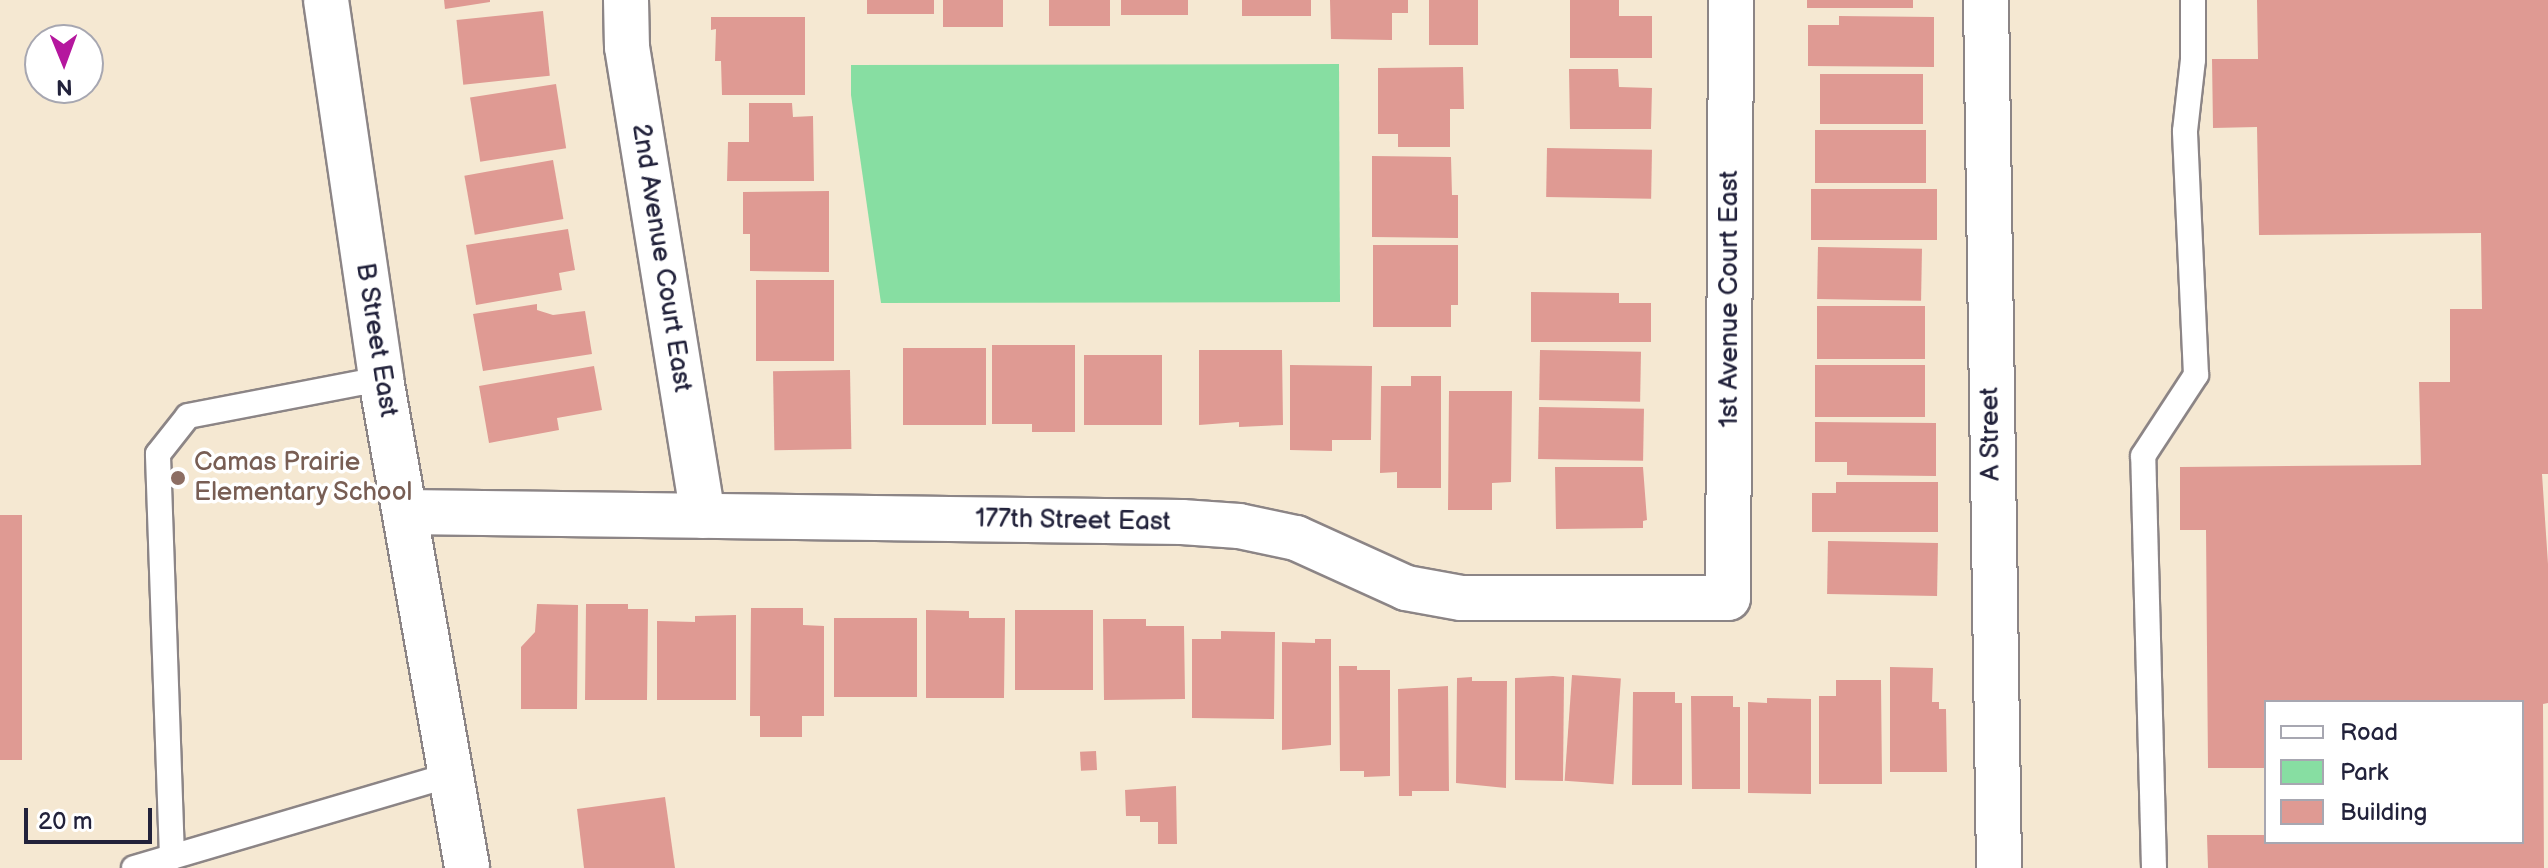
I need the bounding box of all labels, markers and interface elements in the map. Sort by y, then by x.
north arrow [24,24,104,104]
text: N [56,73,73,100]
street label: 2nd Avenue Court East [624,122,698,394]
street label: 1st Avenue Court East [1714,170,1746,428]
street label: B Street East [348,261,404,419]
street label: A Street [1975,387,2007,481]
place label: Camas Prairie Elementary School [194,447,414,508]
marker: Camas Prairie Elementary School [169,469,187,487]
street label: 177th Street East [975,504,1171,538]
legend [2264,700,2524,844]
text: Road [2340,718,2398,747]
text: Park [2340,758,2388,787]
scale bar [28,792,156,842]
text: Building [2340,798,2427,827]
text: 20 m [38,807,93,836]

